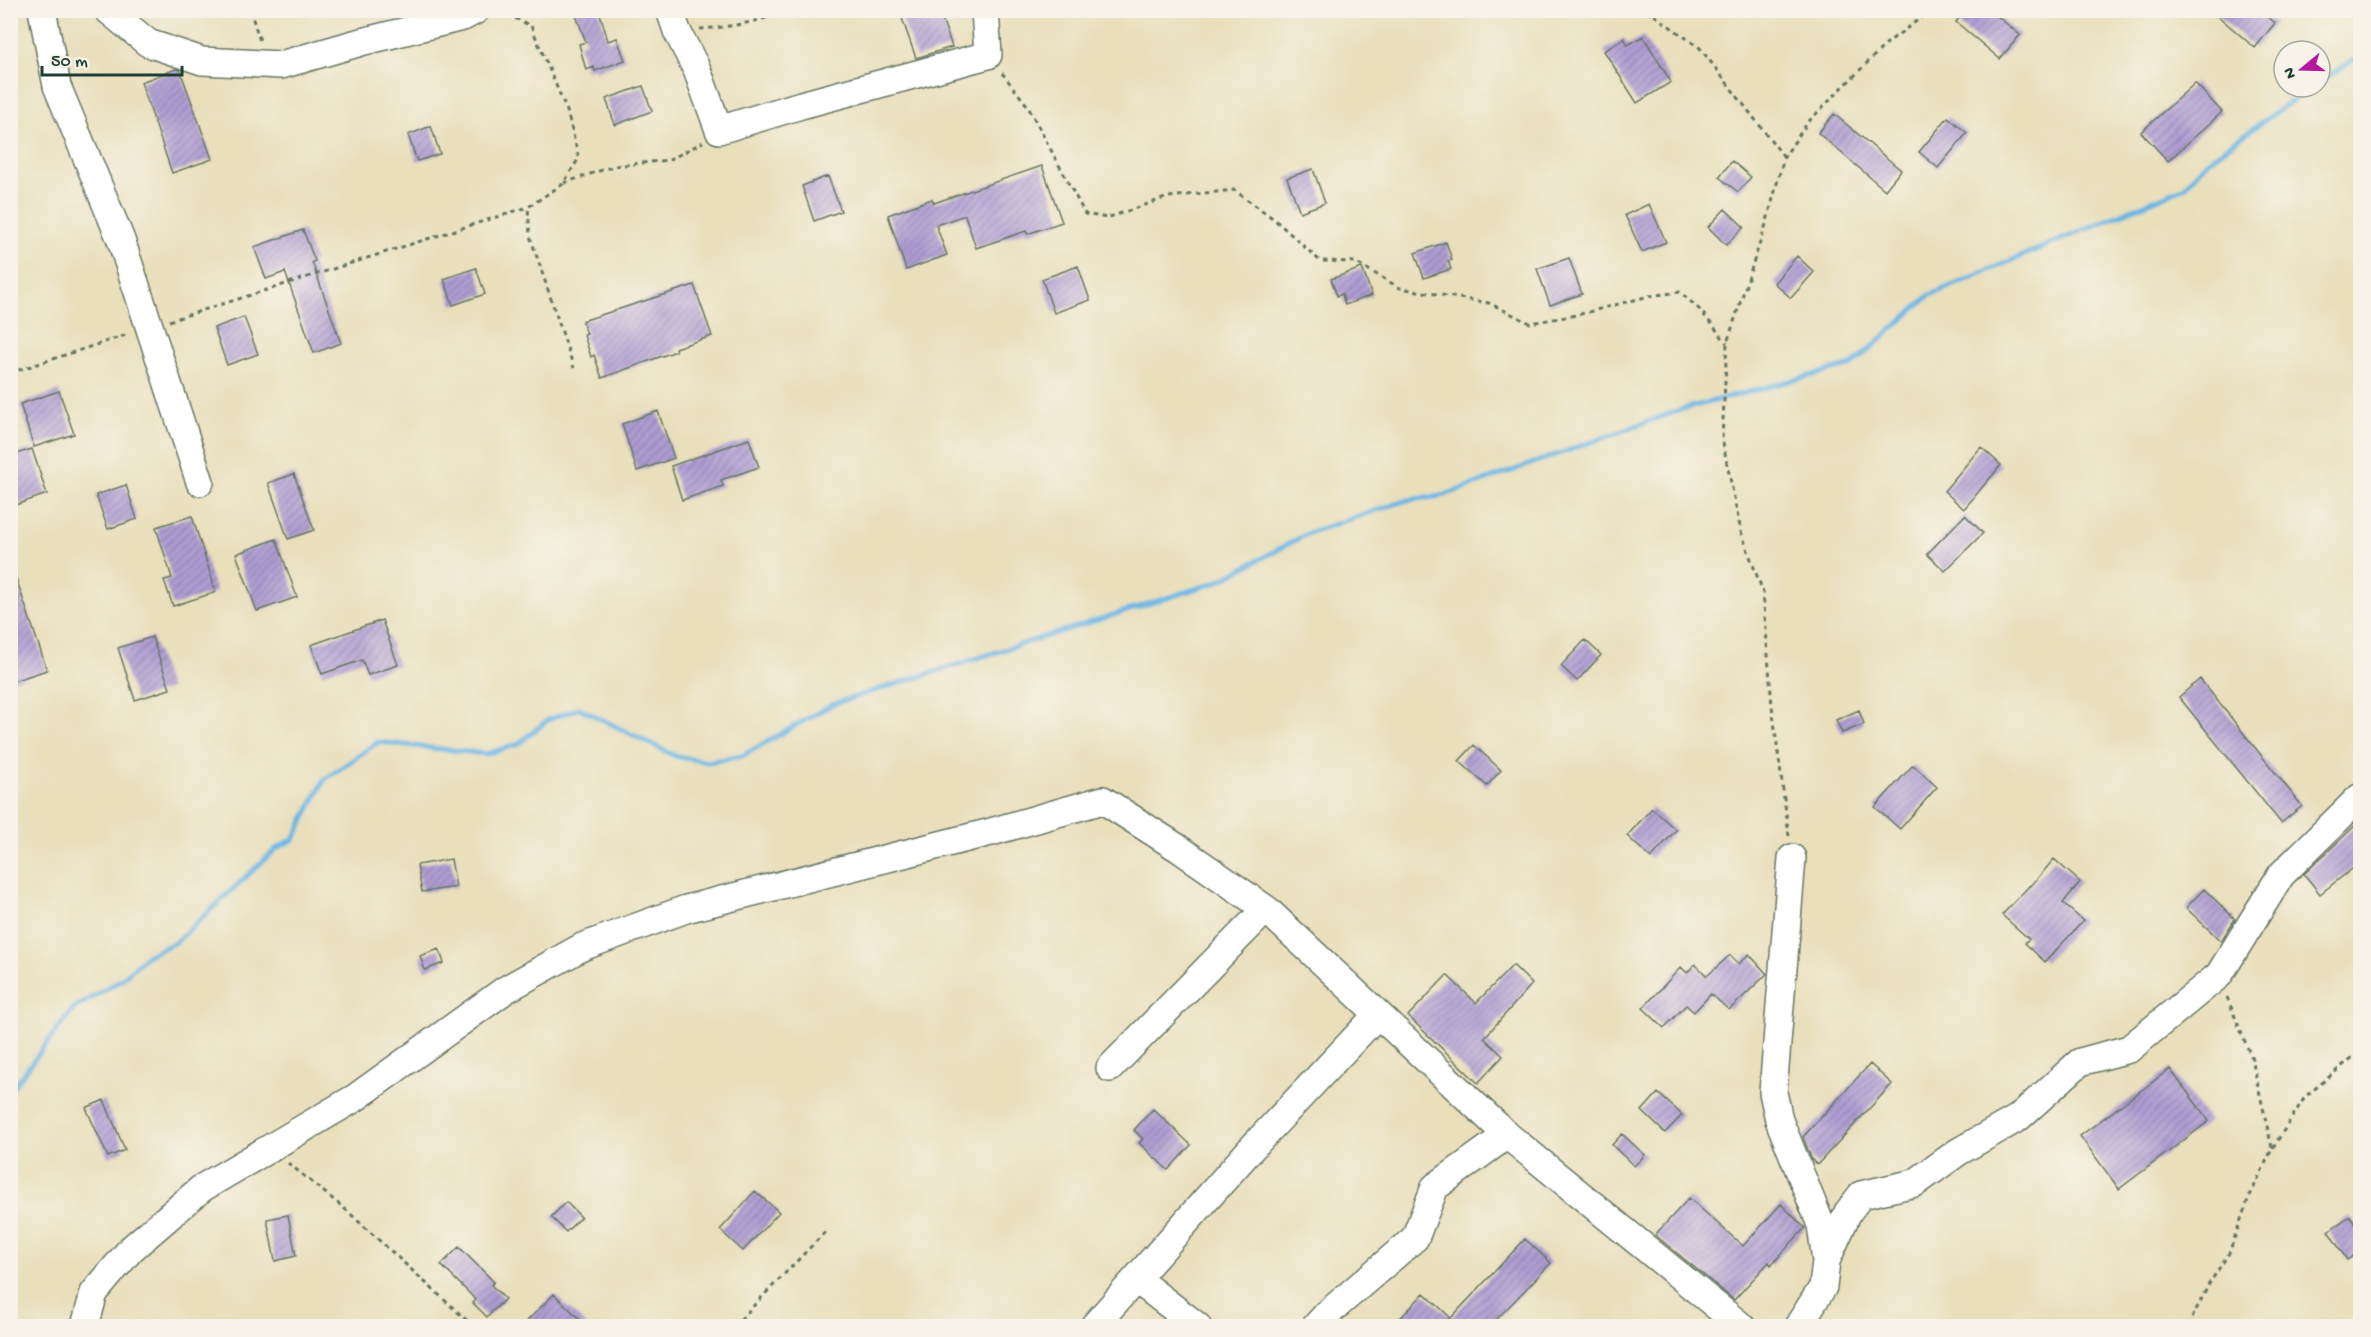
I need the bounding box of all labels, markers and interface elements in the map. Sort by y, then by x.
scale bar [42,39,182,77]
north arrow [2272,39,2332,99]
text: 50 m [51,52,88,73]
text: N [2280,64,2302,81]

